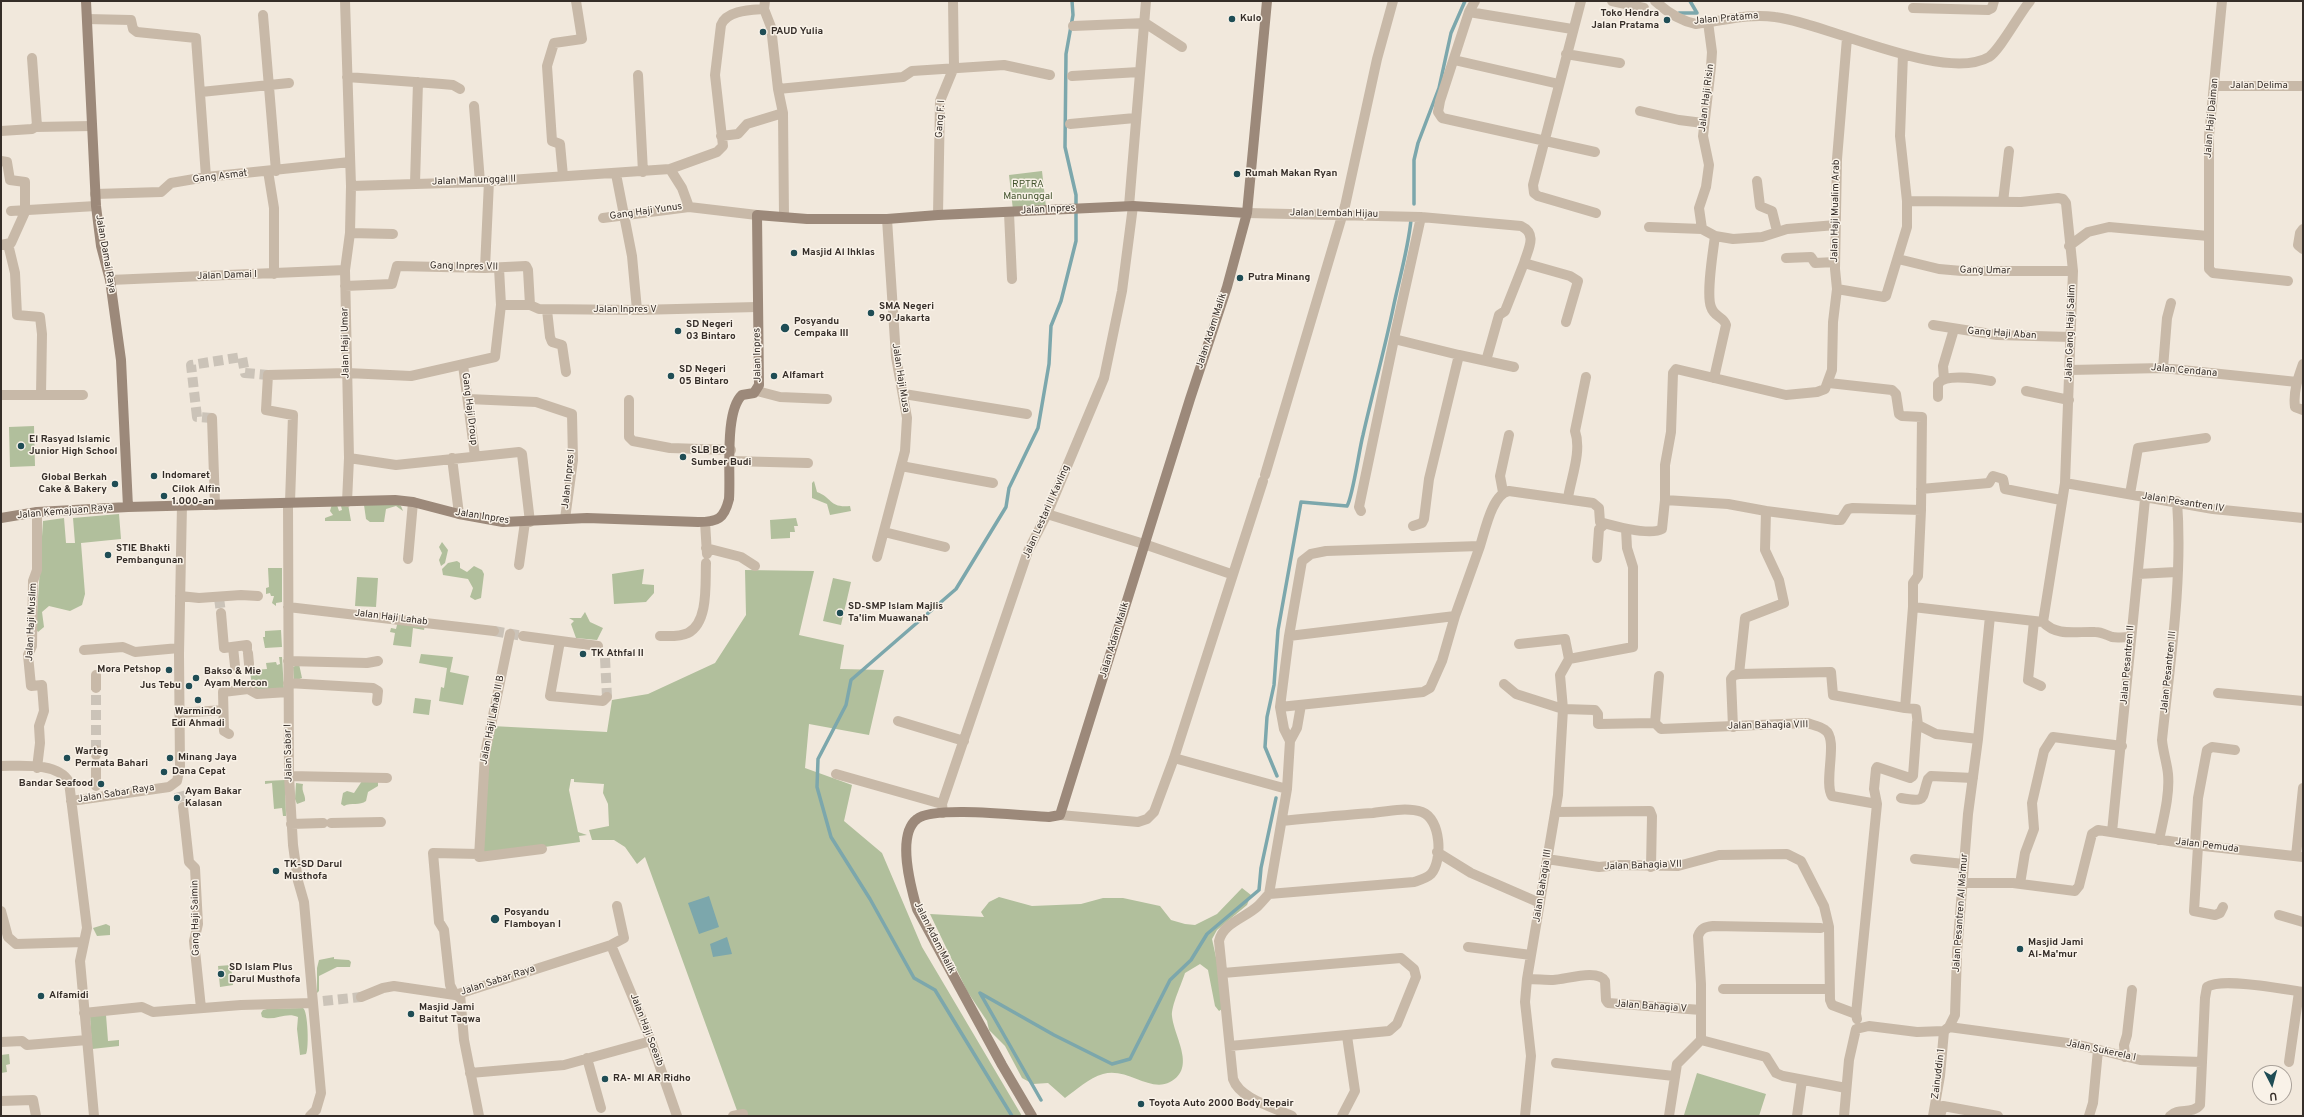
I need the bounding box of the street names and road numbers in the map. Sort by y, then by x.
street label: Jalan Pratama [1693,10,1759,28]
street label: Jalan Haji Risin [1697,63,1717,133]
street label: Jalan Haji Daiman [2203,77,2221,159]
street label: Jalan Delima [2230,80,2288,92]
street label: Gang F. I [934,100,948,138]
street label: Jalan Haji Mualim Arab [1829,160,1843,262]
street label: Gang Asmat [192,168,248,186]
street label: Jalan Manunggal II [432,174,516,188]
street label: Gang Haji Yunus [609,201,683,223]
street label: Jalan Inpres [1020,203,1076,217]
street label: Jalan Lembah Hijau [1290,207,1378,221]
street label: Jalan Damai Raya [92,214,118,294]
street label: Gang Inpres VII [430,260,498,274]
street label: Gang Umar [1960,265,2010,277]
street label: Jalan Damai I [197,269,257,283]
street label: Jalan Gang Haji Salim [2063,284,2079,382]
street label: Jalan Adam Malik [1194,292,1230,370]
street label: Jalan Inpres V [593,304,657,316]
street label: Jalan Haji Umar [339,307,353,379]
street label: Gang Haji Aban [1967,326,2037,342]
street label: Jalan Inpres [752,328,764,382]
street label: Jalan Haji Musa [889,343,911,413]
street label: Jalan Cendana [2150,362,2218,380]
street label: Gang Haji Droup [459,372,479,446]
street label: Jalan Inpres I [560,449,578,509]
street label: Jalan Lestari II Kavling [1021,463,1073,561]
street label: Jalan Pesantren IV [2141,491,2225,515]
street label: Jalan Kemajuan Raya [16,502,114,522]
street label: Jalan Inpres [454,507,510,527]
street label: Jalan Haji Muslim [24,583,40,661]
street label: Jalan Adam Malik [1098,601,1132,679]
street label: Jalan Haji Lahab [354,608,428,628]
street label: Jalan Pesantren II [2119,625,2137,705]
street label: Jalan Pesantren III [2159,630,2179,714]
street label: Jalan Haji Lahab II B [478,674,508,766]
street label: Jalan Bahagia VIII [1728,719,1808,733]
street label: Jalan Sabar I [282,724,296,782]
street label: Jalan Sabar Raya [77,782,155,806]
street label: Jalan Pemuda [2175,836,2239,856]
street label: Jalan Bahagia III [1531,849,1555,923]
street label: Jalan Pesantren Al Ma'mur [1951,853,1971,973]
street label: Jalan Bahagia VII [1604,859,1682,873]
street label: Gang Haji Saimin [189,880,203,956]
street label: Jalan Adam Malik [911,900,957,976]
street label: Jalan Sabar Raya [459,963,537,999]
street label: Jalan Haji Soeaib [627,992,665,1068]
street label: Jalan Bahagia V [1615,999,1687,1015]
street label: Jalan Sukerela I [2065,1038,2137,1064]
street label: Zainuddin 1 [1930,1048,1948,1100]

